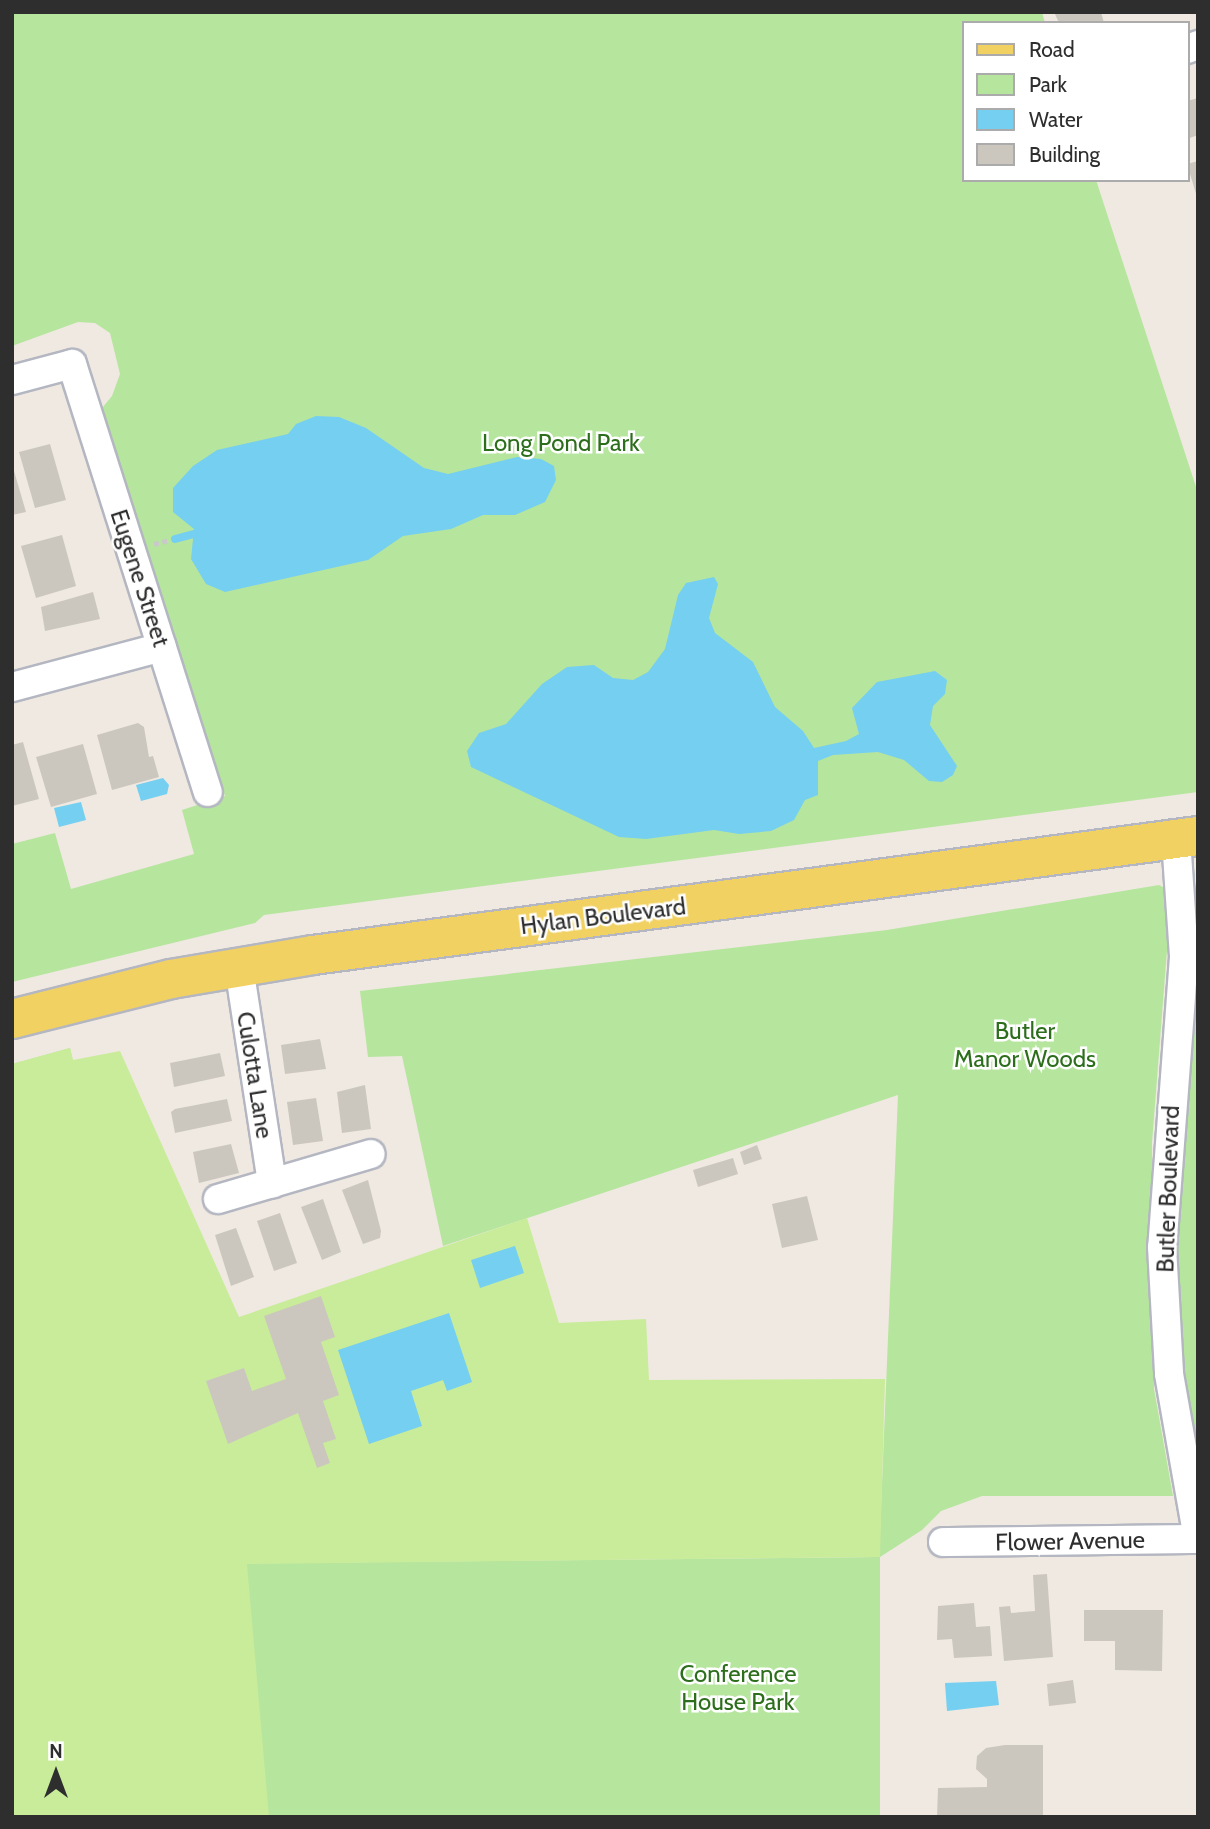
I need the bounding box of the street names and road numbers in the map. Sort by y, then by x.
street label: Eugene Street [104,506,176,650]
street label: Hylan Boulevard [519,892,687,940]
street label: Culotta Lane [231,1010,279,1140]
street label: Butler Boulevard [1151,1105,1185,1273]
street label: Flower Avenue [995,1525,1145,1557]

